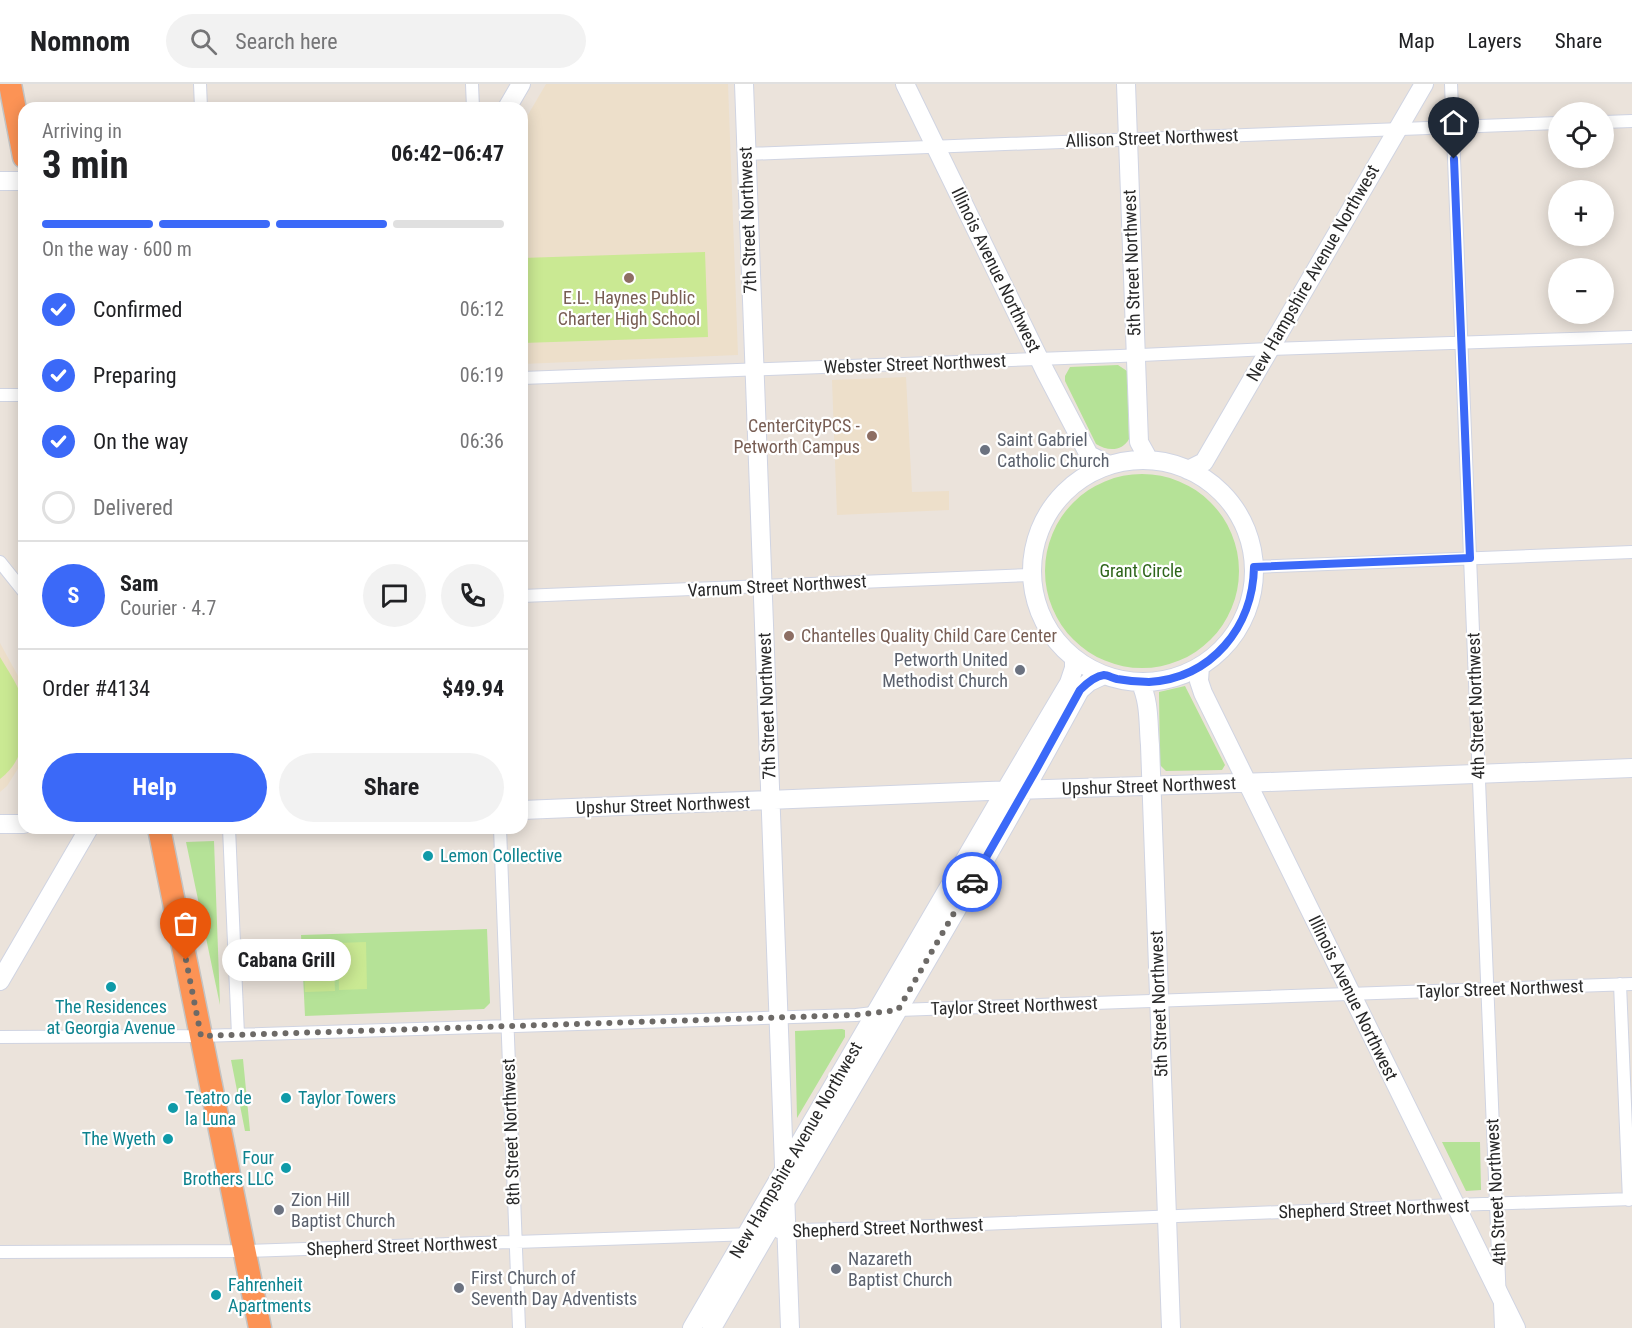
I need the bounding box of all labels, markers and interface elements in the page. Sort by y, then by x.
search box [166,14,586,68]
text: Nomnom [30,25,130,58]
icon: search [187,25,220,58]
text: Search here [235,29,338,54]
text: Map [1398,29,1435,53]
text: Layers [1468,29,1522,53]
text: Share [1555,29,1602,53]
pin [1428,97,1479,159]
map controls [1548,102,1614,324]
button: locate [1548,102,1614,168]
icon: home [1437,106,1470,139]
text: Arriving in [42,119,122,143]
street label: Allison Street Northwest [1065,124,1239,151]
text: 06:42–06:47 [391,141,504,166]
text: 3 min [42,142,129,188]
street label: 7th Street Northwest [734,146,761,294]
street label: New Hampshire Avenue Northwest [1242,161,1383,385]
button: + [1548,180,1614,246]
street label: Illinois Avenue Northwest [947,184,1046,356]
street label: 5th Street Northwest [1118,189,1145,337]
text: On the way · 600 m [42,237,192,261]
button: − [1548,258,1614,324]
marker: E.L. Haynes Public Charter High School [622,271,636,285]
place label: E.L. Haynes Public Charter High School [558,287,700,329]
icon: check [42,293,75,326]
text: Confirmed [93,297,182,322]
text: 06:12 [460,297,504,321]
street label: Webster Street Northwest [823,350,1007,377]
icon: check [42,359,75,392]
text: Preparing [93,363,177,388]
text: 06:19 [460,363,504,387]
place label: CenterCityPCS - Petworth Campus [733,415,861,457]
icon: check [42,425,75,458]
text: On the way [93,429,188,454]
text: 06:36 [460,429,504,453]
marker: CenterCityPCS - Petworth Campus [865,429,879,443]
place label: Saint Gabriel Catholic Church [997,429,1110,471]
marker: Saint Gabriel Catholic Church [978,443,992,457]
text: Delivered [93,495,173,520]
park label: Grant Circle [1099,560,1183,581]
button: chat [363,564,426,627]
button: phone [441,564,504,627]
street label: Varnum Street Northwest [687,570,867,601]
text: Sam [120,571,159,596]
text: S [68,583,79,608]
text: Courier · 4.7 [120,596,216,620]
place label: Chantelles Quality Child Care Center [801,625,1057,646]
marker: Chantelles Quality Child Care Center [782,629,796,643]
street label: 7th Street Northwest [753,632,780,780]
street label: 4th Street Northwest [1462,632,1489,780]
place label: Petworth United Methodist Church [882,649,1008,691]
marker: Petworth United Methodist Church [1013,663,1027,677]
text: Order #4134 [42,676,150,701]
text: $49.94 [442,676,504,701]
button: Help [42,753,267,822]
button: Share [279,753,504,822]
street label: Upshur Street Northwest [1062,772,1236,799]
street label: Upshur Street Northwest [576,791,750,818]
place label: Lemon Collective [440,845,562,866]
marker: Lemon Collective [421,849,435,863]
courier [942,852,1002,912]
icon: car [956,866,989,899]
pin [160,898,211,960]
icon: bag [169,907,202,940]
street label: Illinois Avenue Northwest [1304,912,1403,1084]
street label: 5th Street Northwest [1145,930,1172,1078]
callout: Cabana Grill [222,939,351,981]
text: Cabana Grill [238,948,335,972]
street label: Taylor Street Northwest [1416,975,1584,1002]
marker: The Residences at Georgia Avenue [104,980,118,994]
street label: Taylor Street Northwest [930,992,1098,1019]
place label: The Residences at Georgia Avenue [46,996,176,1038]
street label: New Hampshire Avenue Northwest [725,1038,866,1262]
street label: 8th Street Northwest [497,1058,524,1206]
place label: Teatro de la Luna [185,1087,252,1129]
place label: Taylor Towers [298,1087,396,1108]
marker: Taylor Towers [279,1091,293,1105]
marker: Teatro de la Luna [166,1101,180,1115]
street label: 4th Street Northwest [1481,1118,1510,1266]
place label: The Wyeth [82,1128,156,1149]
marker: The Wyeth [161,1132,175,1146]
place label: Four Brothers LLC [183,1147,275,1189]
marker: Four Brothers LLC [279,1161,293,1175]
place label: Zion Hill Baptist Church [291,1189,395,1231]
street label: Shepherd Street Northwest [1278,1195,1470,1222]
marker: Zion Hill Baptist Church [272,1203,286,1217]
street label: Shepherd Street Northwest [792,1214,984,1241]
street label: Shepherd Street Northwest [306,1232,498,1259]
place label: Nazareth Baptist Church [848,1248,952,1290]
marker: Nazareth Baptist Church [829,1262,843,1276]
place label: First Church of Seventh Day Adventists [471,1267,637,1309]
place label: Fahrenheit Apartments [228,1274,311,1316]
marker: First Church of Seventh Day Adventists [452,1281,466,1295]
marker: Fahrenheit Apartments [209,1288,223,1302]

